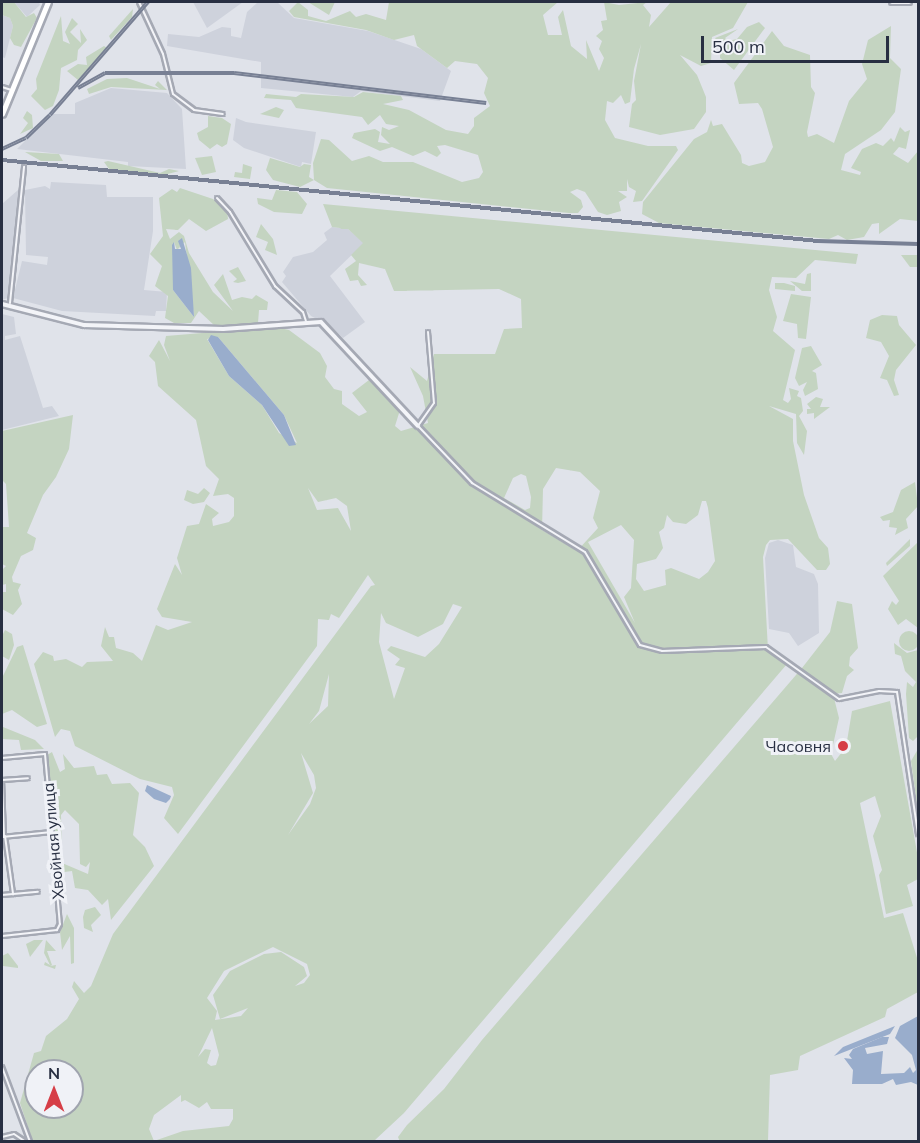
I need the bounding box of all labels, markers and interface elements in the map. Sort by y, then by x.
scale bar [704,24,892,62]
text: 500 m [712,35,765,58]
place label: Часовня [766,736,831,756]
marker: Часовня [836,739,850,753]
street label: Хвойная улица [38,782,68,900]
north arrow [24,1059,84,1119]
text: N [48,1063,60,1083]

